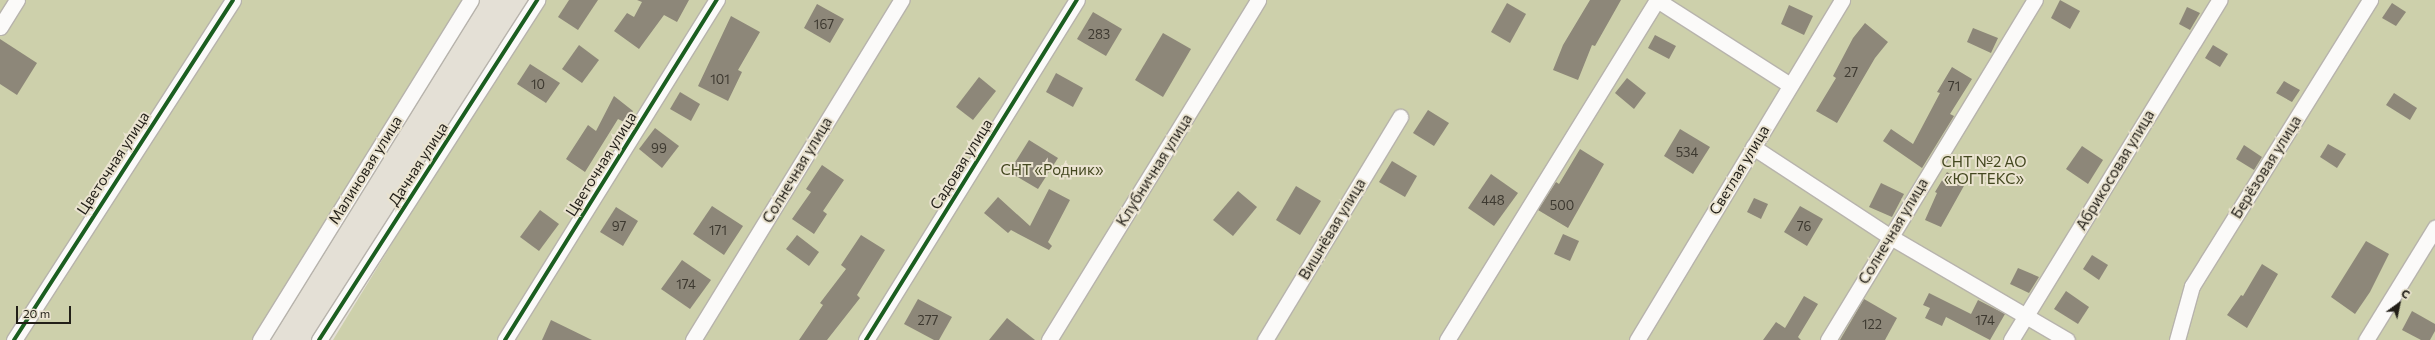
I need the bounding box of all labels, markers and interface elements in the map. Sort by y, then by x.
house number: 167 [814,16,834,32]
house number: 283 [1088,26,1110,42]
house number: 27 [1844,64,1858,80]
house number: 101 [710,71,730,87]
house number: 10 [531,76,545,92]
house number: 71 [1948,78,1960,94]
street label: Абрикосовая улица [2072,107,2158,233]
street label: Цветочная улица [73,108,153,218]
street label: Цветочная улица [562,109,640,219]
street label: Клубничная улица [1112,111,1196,229]
street label: Берёзовая улица [2227,112,2305,222]
street label: Малиновая улица [324,113,406,227]
street label: Солнечная улица [758,114,836,226]
street label: Садовая улица [926,115,996,213]
street label: Дачная улица [384,119,452,209]
street label: Светлая улица [1705,122,1773,218]
house number: 99 [651,140,667,156]
house number: 534 [1676,144,1698,160]
park label: СНТ №2 АО «ЮГТЕКС» [1942,152,2026,187]
park label: СНТ «Родник» [1001,161,1103,179]
street label: Вишнёвая улица [1295,175,1369,283]
street label: Солнечная улица [1854,175,1932,287]
house number: 448 [1481,192,1505,208]
house number: 500 [1550,197,1574,213]
house number: 97 [612,218,626,234]
house number: 76 [1797,218,1811,234]
house number: 171 [709,222,727,238]
house number: 174 [676,276,696,292]
north arrow [2379,284,2419,324]
text: С [2399,286,2413,301]
scale bar [18,298,73,324]
text: 20 m [23,306,50,320]
house number: 277 [918,312,938,328]
house number: 174 [1975,312,1995,328]
house number: 122 [1862,316,1882,332]

